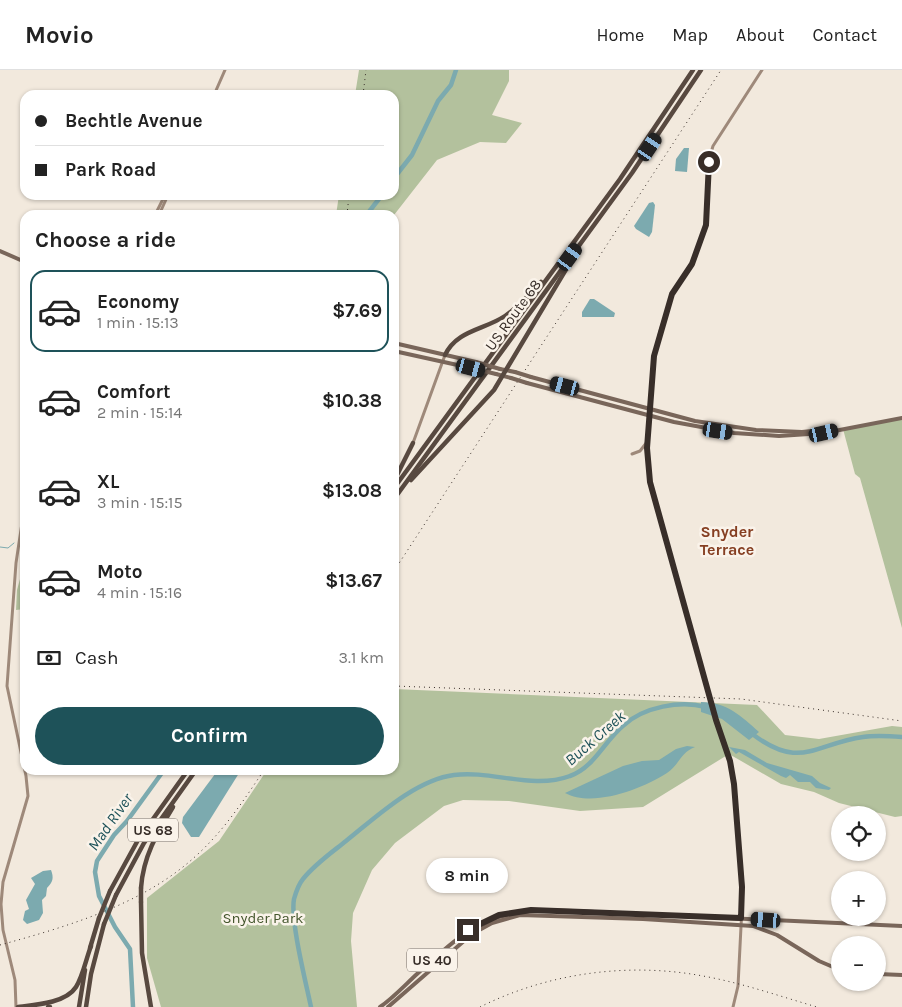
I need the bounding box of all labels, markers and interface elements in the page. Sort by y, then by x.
text: Movio [25,21,94,49]
text: Home [596,24,644,46]
text: Map [672,24,708,46]
text: About [736,24,785,46]
text: Contact [813,24,877,46]
text: Bechtle Avenue [65,110,203,132]
car [635,130,664,164]
route start [698,151,720,173]
text: Park Road [65,159,156,181]
text: Choose a ride [35,227,176,253]
car [555,240,584,274]
street label: US Route 68 [481,276,545,354]
icon: car [37,289,82,334]
text: Economy [97,291,179,313]
text: $7.69 [332,300,382,322]
text: 1 min · 15:13 [97,313,179,332]
car [454,357,487,379]
car [548,375,581,397]
icon: car [37,379,82,424]
text: Comfort [97,381,171,403]
text: $10.38 [322,390,382,412]
text: 2 min · 15:14 [97,403,182,422]
car [702,421,733,441]
car [807,422,840,444]
icon: car [37,469,82,514]
text: XL [97,471,119,493]
text: $13.08 [322,480,382,502]
text: 3 min · 15:15 [97,493,182,512]
district label: Snyder Terrace [700,522,754,559]
icon: car [37,559,82,604]
text: Moto [97,561,143,583]
text: $13.67 [325,570,382,592]
text: 4 min · 15:16 [97,583,182,602]
icon: cash [35,644,63,672]
text: Cash [75,647,119,669]
text: 3.1 km [339,648,384,667]
water label: Buck Creek [561,706,630,769]
button: Confirm [35,707,384,765]
water label: Mad River [83,789,137,854]
map controls [831,806,886,991]
button: locate [831,806,886,861]
road number: US 68 [128,818,178,842]
callout: 8 min [427,858,509,892]
text: 8 min [445,866,489,885]
button: + [831,871,886,926]
park label: Snyder Park [222,909,304,927]
car [750,911,781,929]
route end [457,919,479,941]
button: − [831,936,886,991]
road number: US 40 [407,948,457,972]

